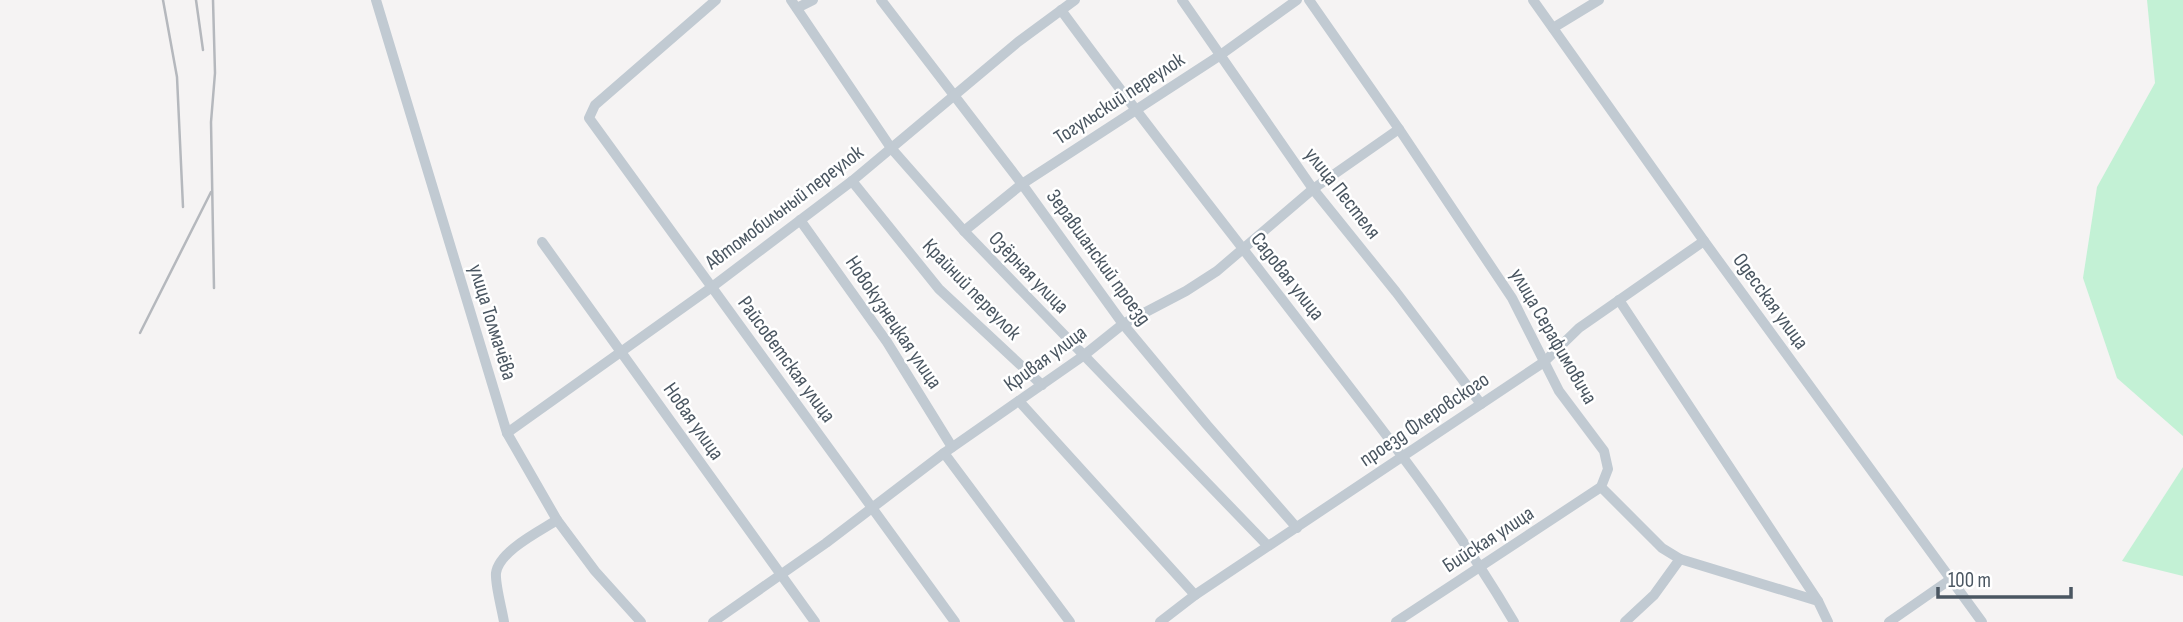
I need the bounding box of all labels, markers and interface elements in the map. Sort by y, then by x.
street label: Тогульский переулок [1049,47,1189,150]
street label: Автомобильный переулок [700,140,868,276]
street label: улица Пестеля [1299,143,1386,244]
street label: Зеравшанский проезд [1041,185,1156,330]
street label: Озёрная улица [983,226,1074,319]
street label: Садовая улица [1246,227,1330,325]
street label: Крайний переулок [917,233,1026,345]
street label: Одесская улица [1727,248,1814,354]
street label: Новокузнецкая улица [840,251,947,393]
street label: улица Толмачёва [463,261,522,383]
street label: улица Серафимовича [1505,264,1603,409]
street label: Райсоветская улица [732,291,841,427]
street label: Кривая улица [999,320,1092,397]
street label: проезд Флеровского [1355,367,1494,472]
street label: Новая улица [658,378,729,465]
street label: Бийская улица [1438,501,1539,578]
scale bar [1938,556,2071,600]
text: 100 m [1948,568,1991,593]

